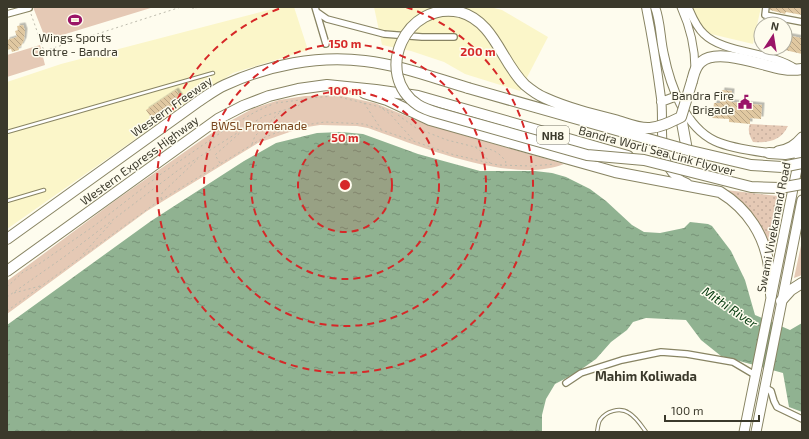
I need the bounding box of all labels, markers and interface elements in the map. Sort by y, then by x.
sports icon: Wings Sports Centre - Bandra [67,12,83,28]
north arrow [753,16,793,56]
text: N [770,19,780,33]
place label: Wings Sports Centre - Bandra [32,30,118,58]
text: 150 m [329,36,361,50]
text: 200 m [460,44,496,58]
street label: Western Freeway [128,72,215,139]
text: 100 m [328,83,362,97]
place label: Bandra Fire Brigade [672,88,734,116]
public building icon: Bandra Fire Brigade [737,94,753,110]
street label: Western Express Highway [77,112,201,208]
park label: BWSL Promenade [211,118,307,132]
street label: Bandra Worli Sea Link Flyover [577,122,737,178]
road number: NH8 [537,126,569,144]
text: 50 m [331,130,359,144]
street label: Swami Vivekanand Road [753,161,793,293]
centre of rings [338,178,352,192]
water label: Mithi River [699,283,761,332]
district label: Mahim Koliwada [595,368,697,384]
scale bar [665,397,759,423]
text: 100 m [671,403,703,417]

